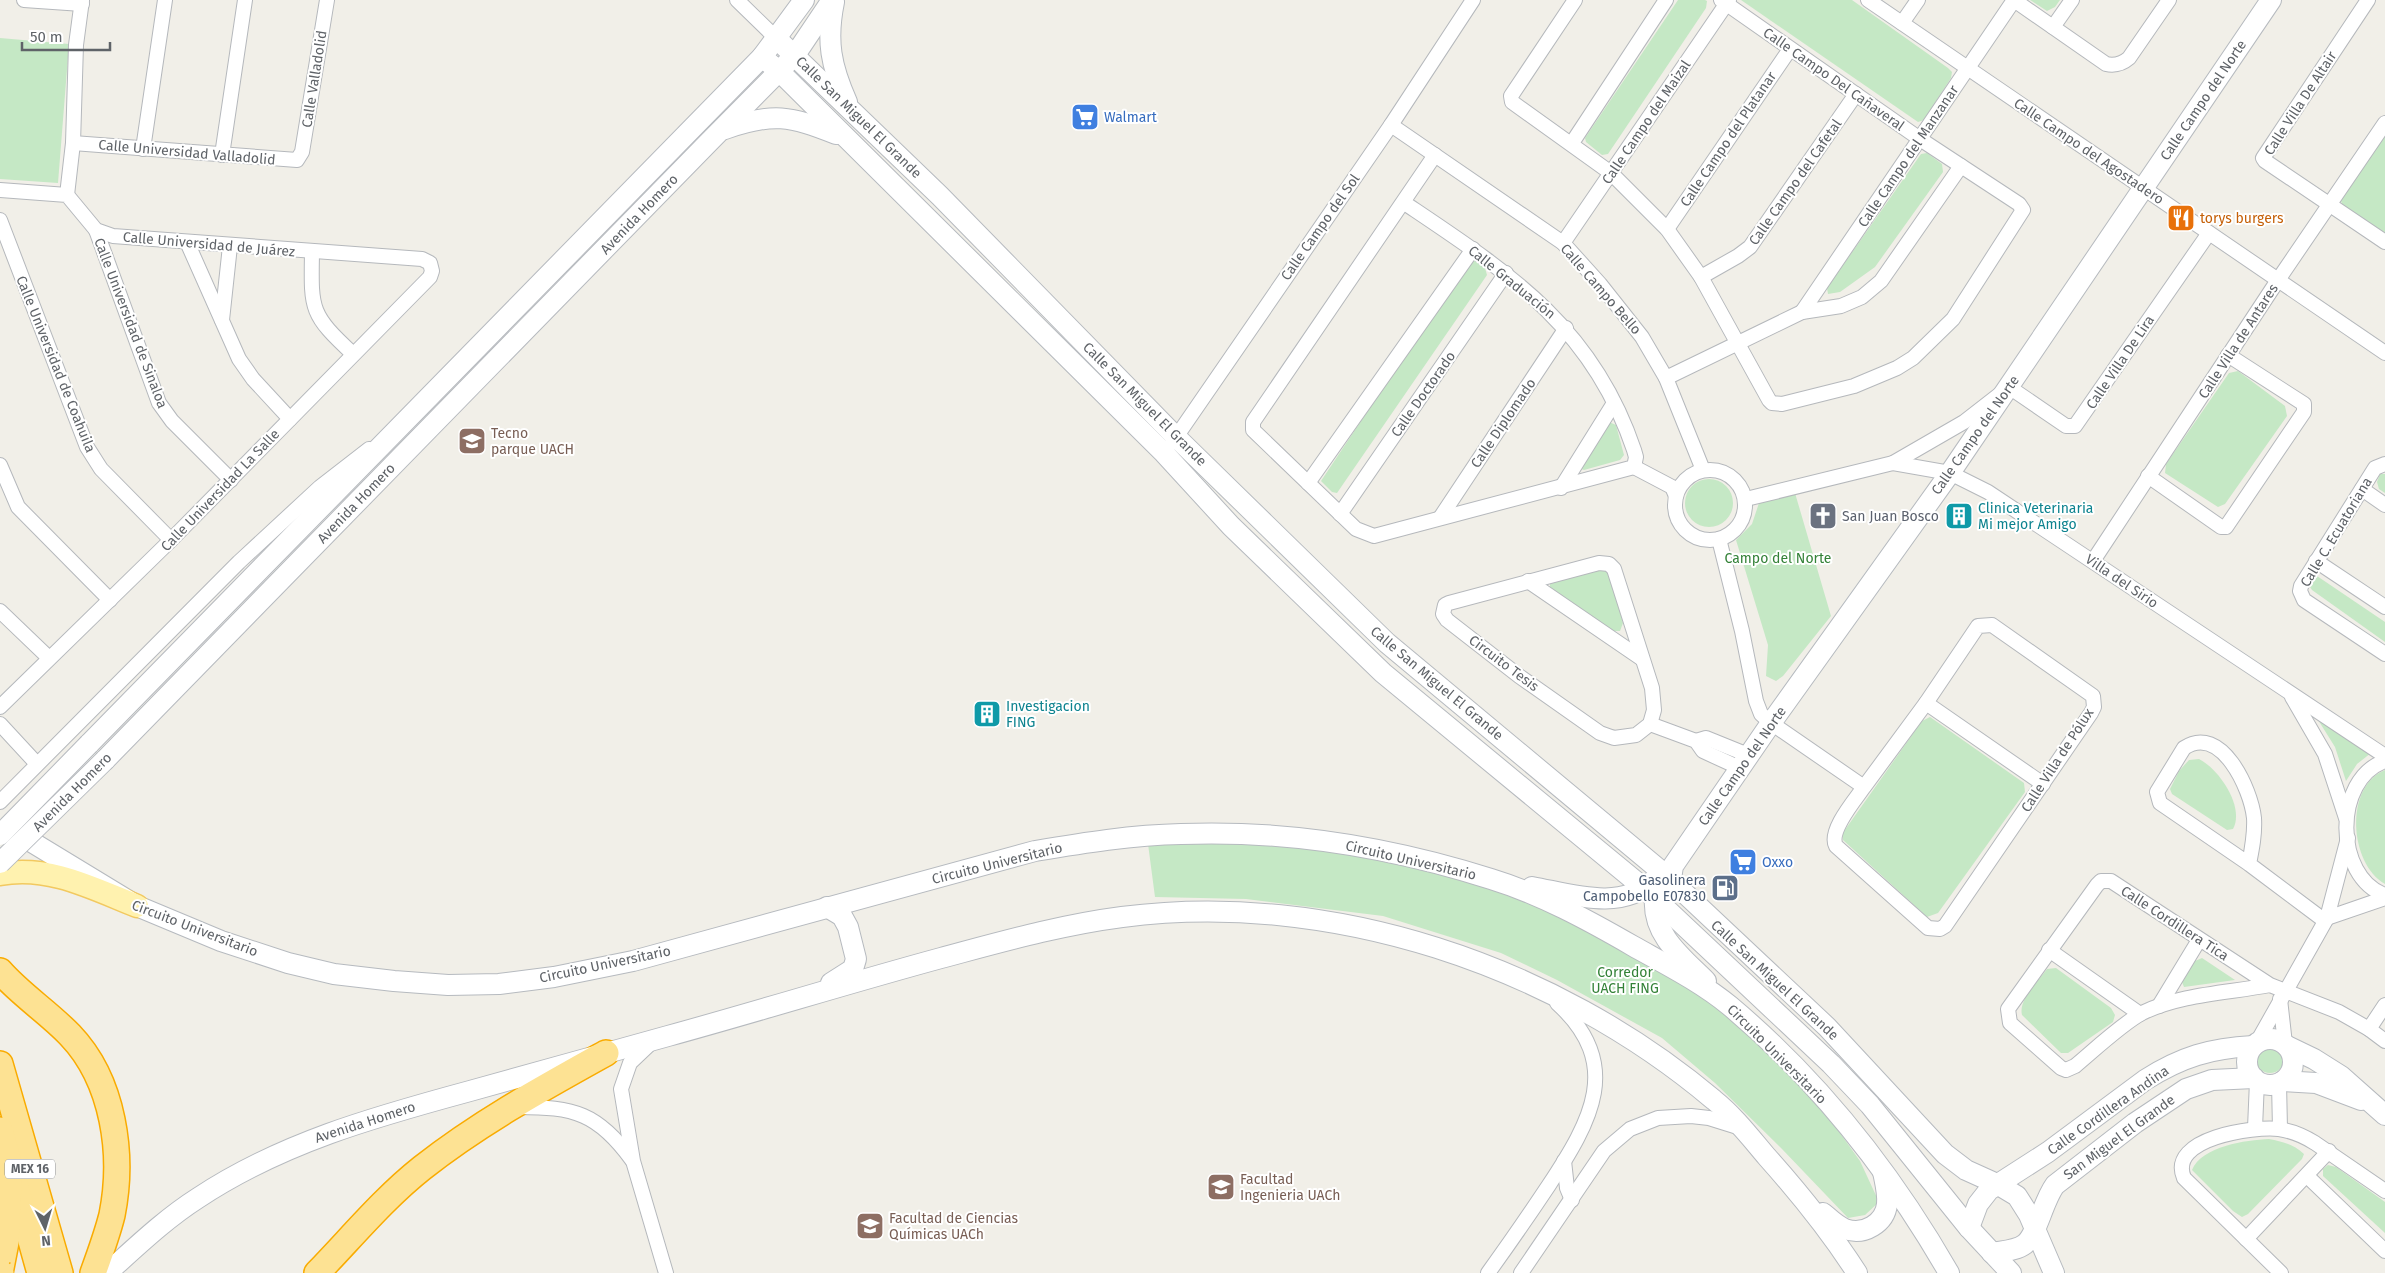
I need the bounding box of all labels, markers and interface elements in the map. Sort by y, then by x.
scale bar [22,20,110,52]
street label: Calle Campo Del Cañaveral [1760,24,1908,135]
text: 50 m [30,28,63,46]
street label: Calle Valladolid [298,29,331,129]
street label: Calle Campo del Norte [2157,37,2250,164]
street label: Calle Villa De Altair [2261,48,2341,158]
street label: Calle San Miguel El Grande [792,53,925,182]
street label: Calle Campo del Maizal [1599,57,1694,188]
street label: Calle Campo del Platanar [1677,68,1780,210]
street label: Calle Campo del Manzanar [1855,82,1963,230]
street label: Calle Campo del Agostadero [2010,95,2167,208]
supermarket icon: Walmart [1070,102,1100,132]
place label: Walmart [1104,109,1158,126]
street label: Calle Campo del Cafetal [1745,116,1845,249]
street label: Calle Universidad Valladolid [98,136,276,169]
street label: Avenida Homero [597,171,682,258]
street label: Calle Campo del Sol [1277,171,1363,284]
restaurant icon: torys burgers [2166,203,2196,233]
place label: torys burgers [2200,210,2284,227]
street label: Calle Universidad de Juárez [122,229,296,260]
street label: Calle Universidad de Sinaloa [90,236,171,411]
street label: Calle Campo Bello [1557,240,1645,338]
street label: Calle Graduación [1465,242,1559,323]
street label: Calle Universidad de Coahuila [12,273,99,455]
street label: Calle Villa de Antares [2195,280,2282,402]
street label: Calle Villa De Lira [2083,312,2158,412]
street label: Calle San Miguel El Grande [1079,339,1210,470]
street label: Calle Doctorado [1388,348,1459,440]
street label: Calle Campo del Norte [1928,372,2023,498]
street label: Calle Diplomado [1467,375,1540,471]
place label: Tecno parque UACH [491,425,574,458]
street label: Calle Universidad La Salle [158,426,283,555]
school or university icon: Tecno parque UACH [457,426,487,456]
street label: Avenida Homero [314,460,399,547]
street label: Calle C. Ecuatoriana [2297,474,2376,590]
place label: Clinica Veterinaria Mi mejor Amigo [1978,500,2093,533]
church icon: San Juan Bosco [1808,501,1838,531]
building icon: Clinica Veterinaria Mi mejor Amigo [1944,501,1974,531]
place label: San Juan Bosco [1842,508,1939,525]
park label: Campo del Norte [1725,550,1831,567]
street label: Villa del Sirio [2082,551,2161,612]
street label: Calle San Miguel El Grande [1367,623,1507,744]
street label: Circuito Tesis [1465,632,1542,696]
place label: Investigacion FING [1006,698,1090,731]
building icon: Investigacion FING [972,699,1002,729]
street label: Calle Campo del Norte [1695,703,1790,829]
street label: Calle Villa de Pólux [2017,705,2097,815]
street label: Avenida Homero [29,749,115,835]
street label: Circuito Universitario [1344,837,1478,884]
street label: Circuito Universitario [930,839,1064,888]
supermarket icon: Oxxo [1728,847,1758,877]
place label: Oxxo [1762,854,1793,871]
place label: Gasolinera Campobello E07830 [1583,872,1706,905]
fuel station icon: Gasolinera Campobello E07830 [1710,873,1740,903]
street label: Calle Cordillera Tica [2118,882,2232,965]
street label: Circuito Universitario [129,897,260,960]
street label: Calle San Miguel El Grande [1707,917,1842,1044]
street label: Circuito Universitario [538,942,672,987]
park label: Corredor UACH FING [1591,964,1659,997]
street label: Circuito Universitario [1723,1001,1830,1108]
street label: Calle Cordillera Andina [2044,1062,2172,1159]
street label: San Miguel El Grande [2060,1091,2178,1184]
street label: Avenida Homero [313,1098,418,1147]
road number: MEX 16 [5,1160,55,1178]
place label: Facultad Ingenieria UACh [1240,1171,1340,1204]
school or university icon: Facultad Ingenieria UACh [1206,1172,1236,1202]
north arrow [20,1203,70,1253]
place label: Facultad de Ciencias Químicas UACh [889,1210,1019,1243]
school or university icon: Facultad de Ciencias Químicas UACh [855,1211,885,1241]
text: N [41,1232,51,1249]

